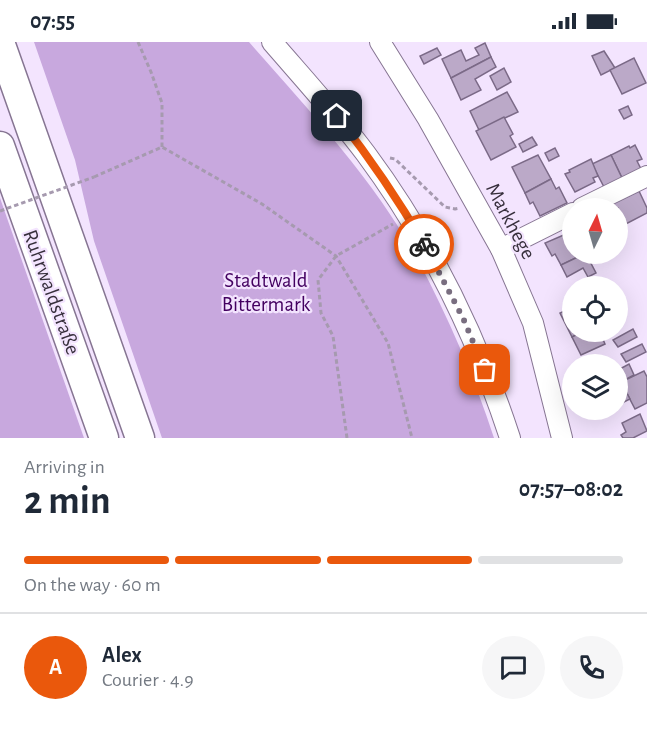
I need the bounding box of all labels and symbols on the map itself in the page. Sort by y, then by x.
pin [311,90,362,141]
street label: Markhege [482,180,539,263]
north arrow [562,198,628,264]
courier [394,214,454,274]
street label: Ruhrwaldstraße [19,227,84,357]
park label: Stadtwald Bittermark [222,270,311,315]
pin [459,344,510,395]

